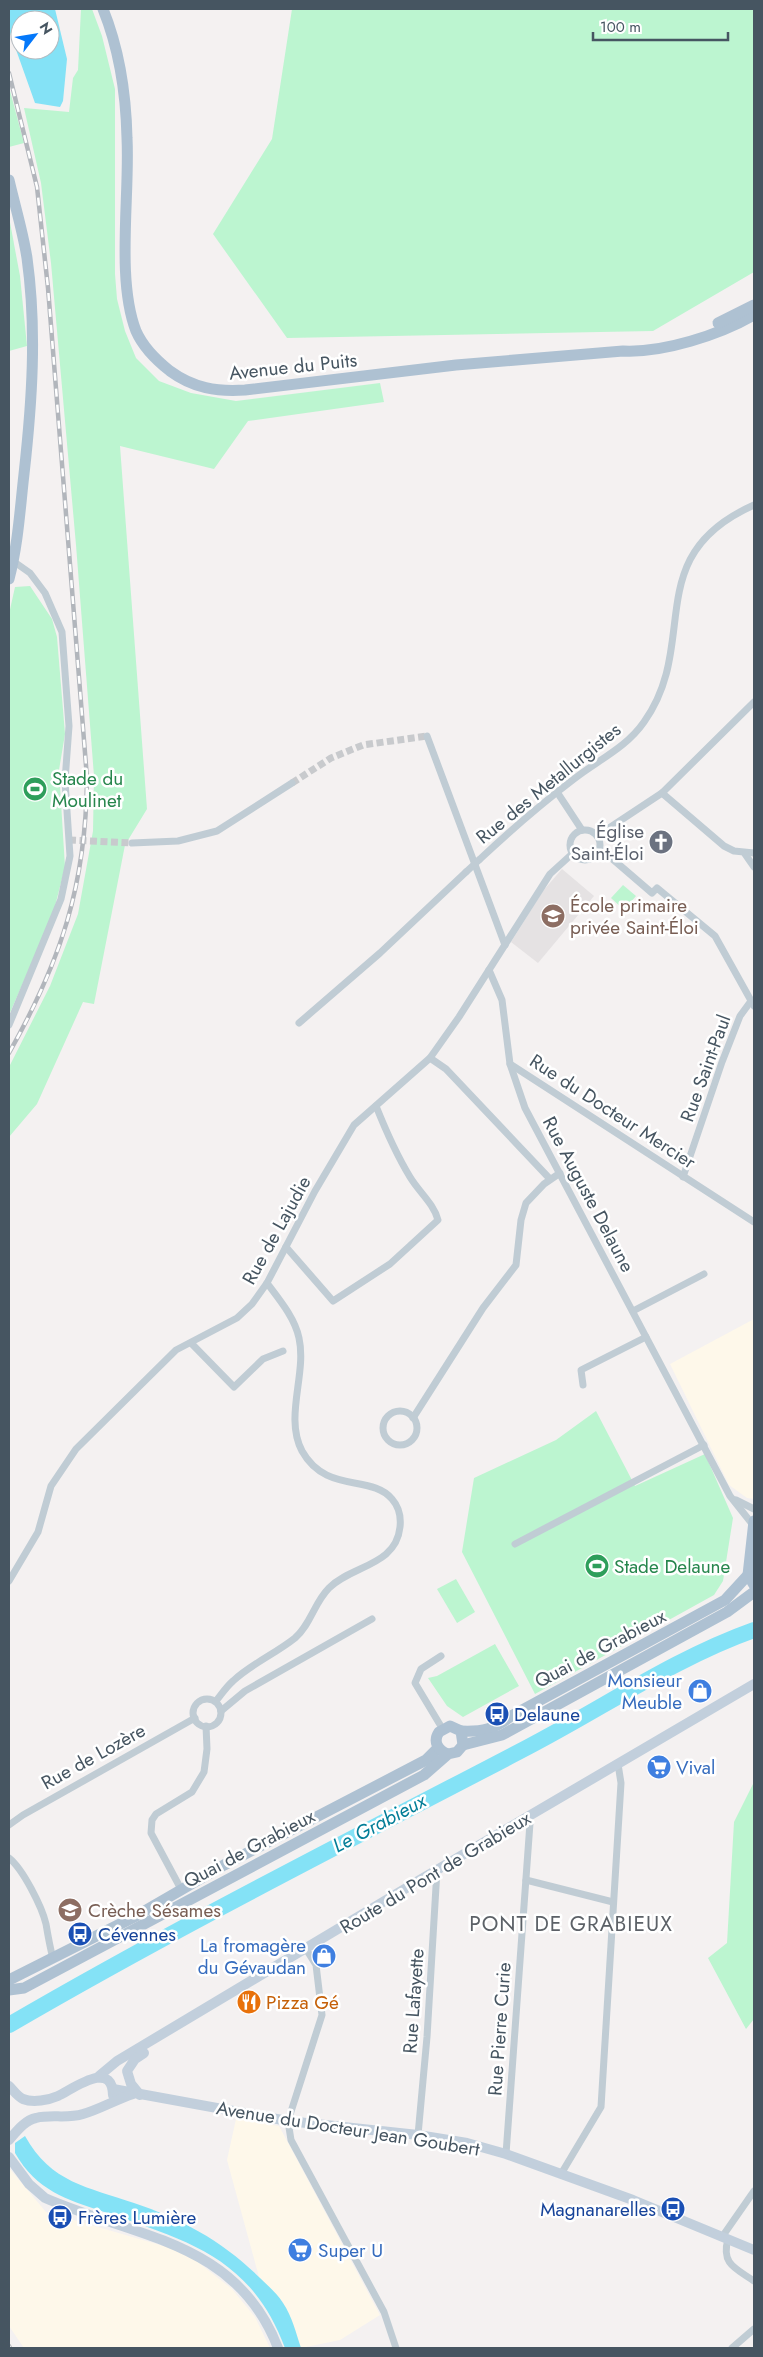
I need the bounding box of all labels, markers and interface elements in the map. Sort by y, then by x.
north arrow [10,10,60,60]
scale bar [593,10,728,42]
text: 100 m [600,16,641,38]
text: N [35,18,58,38]
street label: Avenue du Puits [228,346,359,387]
street label: Rue des Metallurgistes [470,716,627,850]
place label: Stade du Moulinet [52,765,123,814]
sports icon: Stade du Moulinet [22,776,48,802]
place label: Église Saint-Éloi [571,818,644,867]
church icon: Église Saint-Éloi [648,829,674,855]
place label: École primaire privée Saint-Éloi [570,892,699,941]
school or university icon: École primaire privée Saint-Éloi [540,903,566,929]
street label: Rue Saint-Paul [674,1011,737,1126]
street label: Rue du Docteur Mercier [524,1047,702,1176]
street label: Rue Auguste Delaune [536,1112,641,1277]
street label: Rue de Lajudie [235,1171,318,1289]
sports icon: Stade Delaune [584,1553,610,1579]
place label: Stade Delaune [614,1553,731,1580]
street label: Quai de Grabieux [530,1602,671,1694]
place label: Monsieur Meuble [607,1667,682,1716]
shop icon: Monsieur Meuble [687,1678,713,1704]
bus stop icon: Delaune [484,1701,510,1727]
place label: Delaune [514,1701,580,1728]
street label: Rue de Lozère [36,1717,150,1796]
supermarket icon: Vival [646,1754,672,1780]
place label: Vival [676,1754,715,1781]
water label: Le Grabieux [327,1786,433,1860]
street label: Quai de Grabieux [179,1802,320,1894]
street label: Route du Pont de Grabieux [335,1805,536,1940]
school or university icon: Crèche Sésames [57,1897,83,1923]
place label: Crèche Sésames [88,1897,221,1924]
district label: PONT DE GRABIEUX [469,1909,673,1939]
bus stop icon: Cévennes [67,1921,93,1947]
place label: Cévennes [98,1921,176,1948]
place label: La fromagère du Gévaudan [198,1932,306,1981]
shop icon: La fromagère du Gévaudan [311,1943,337,1969]
street label: Rue Lafayette [396,1947,431,2054]
street label: Rue Pierre Curie [481,1961,518,2097]
restaurant icon: Pizza Gé [236,1989,262,2015]
place label: Pizza Gé [266,1989,339,2016]
street label: Avenue du Docteur Jean Goubert [214,2094,482,2163]
place label: Magnanarelles [540,2196,656,2223]
bus stop icon: Magnanarelles [660,2196,686,2222]
bus stop icon: Frères Lumière [47,2204,73,2230]
place label: Frères Lumière [78,2204,196,2231]
supermarket icon: Super U [287,2237,313,2263]
place label: Super U [318,2237,383,2264]

